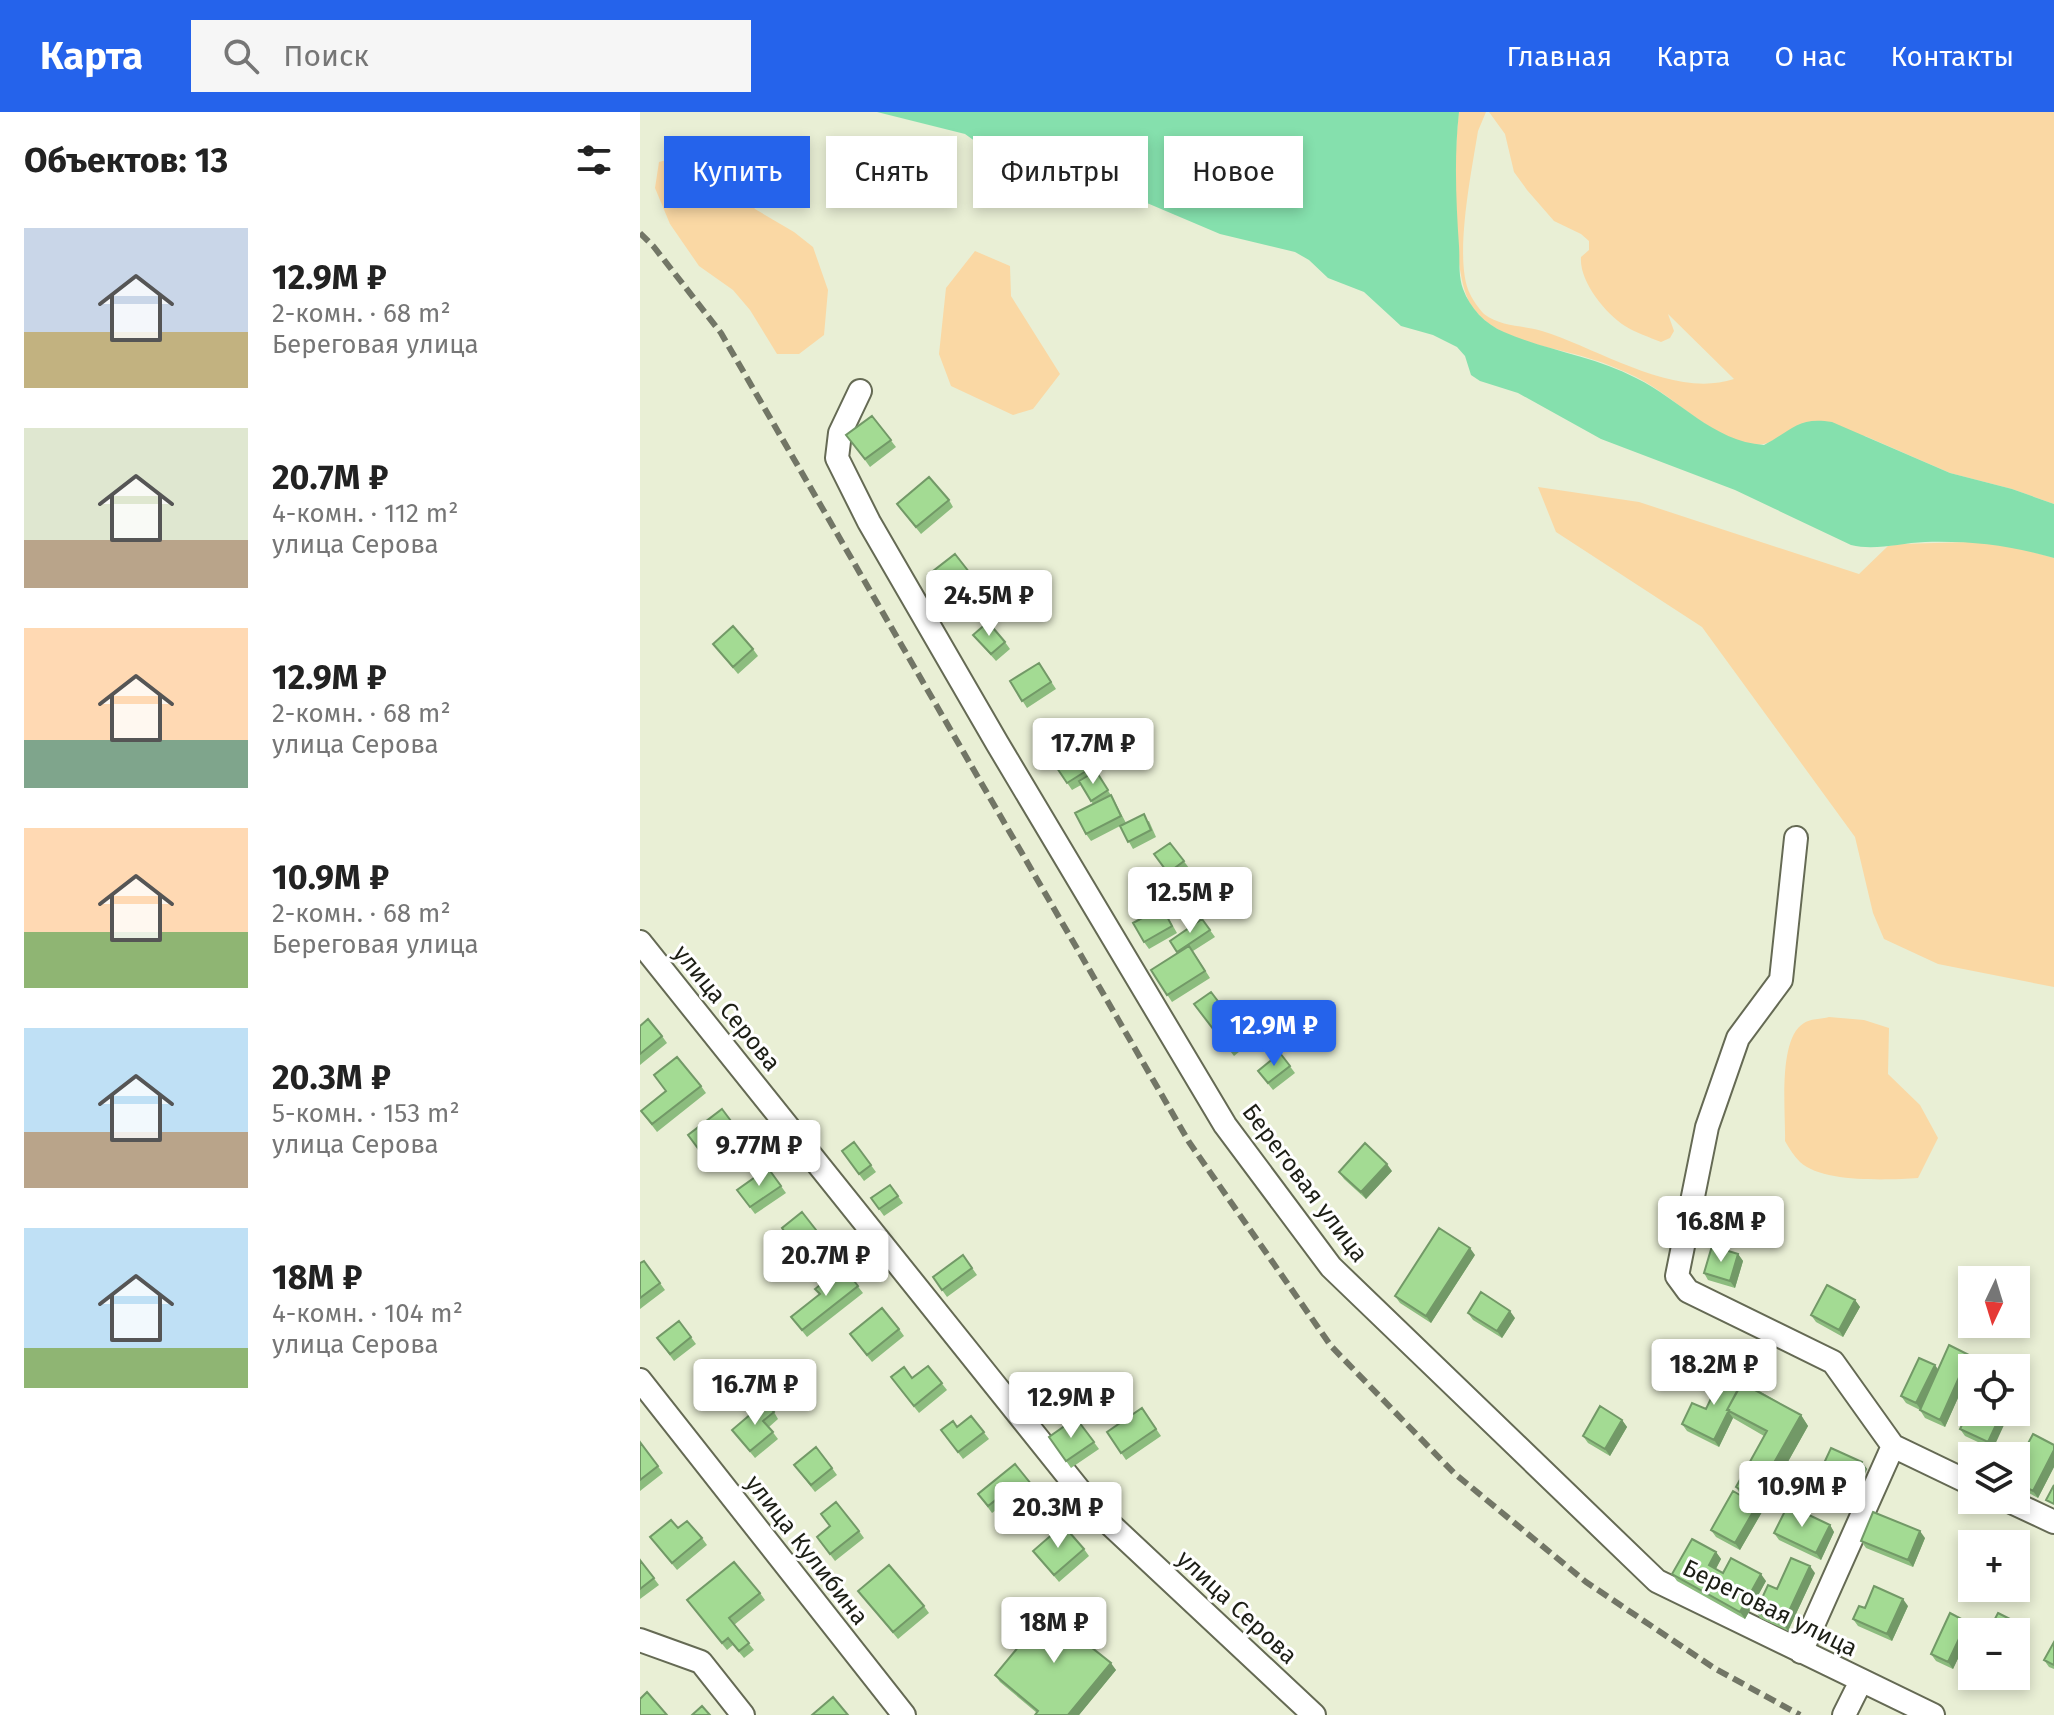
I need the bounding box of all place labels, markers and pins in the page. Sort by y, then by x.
pin: 24.5M ₽ [915,570,1063,638]
pin: 17.7M ₽ [1019,718,1167,786]
pin: 12.5M ₽ [1116,867,1264,935]
pin: 12.9M ₽ [1200,1000,1348,1068]
pin: 9.77M ₽ [685,1120,833,1188]
pin: 16.8M ₽ [1647,1196,1795,1264]
pin: 20.7M ₽ [752,1230,900,1298]
pin: 18.2M ₽ [1640,1339,1788,1407]
pin: 16.7M ₽ [681,1359,829,1427]
pin: 12.9M ₽ [997,1372,1145,1440]
pin: 10.9M ₽ [1728,1461,1876,1529]
pin: 20.3M ₽ [984,1482,1132,1550]
pin: 18M ₽ [998,1597,1110,1665]

